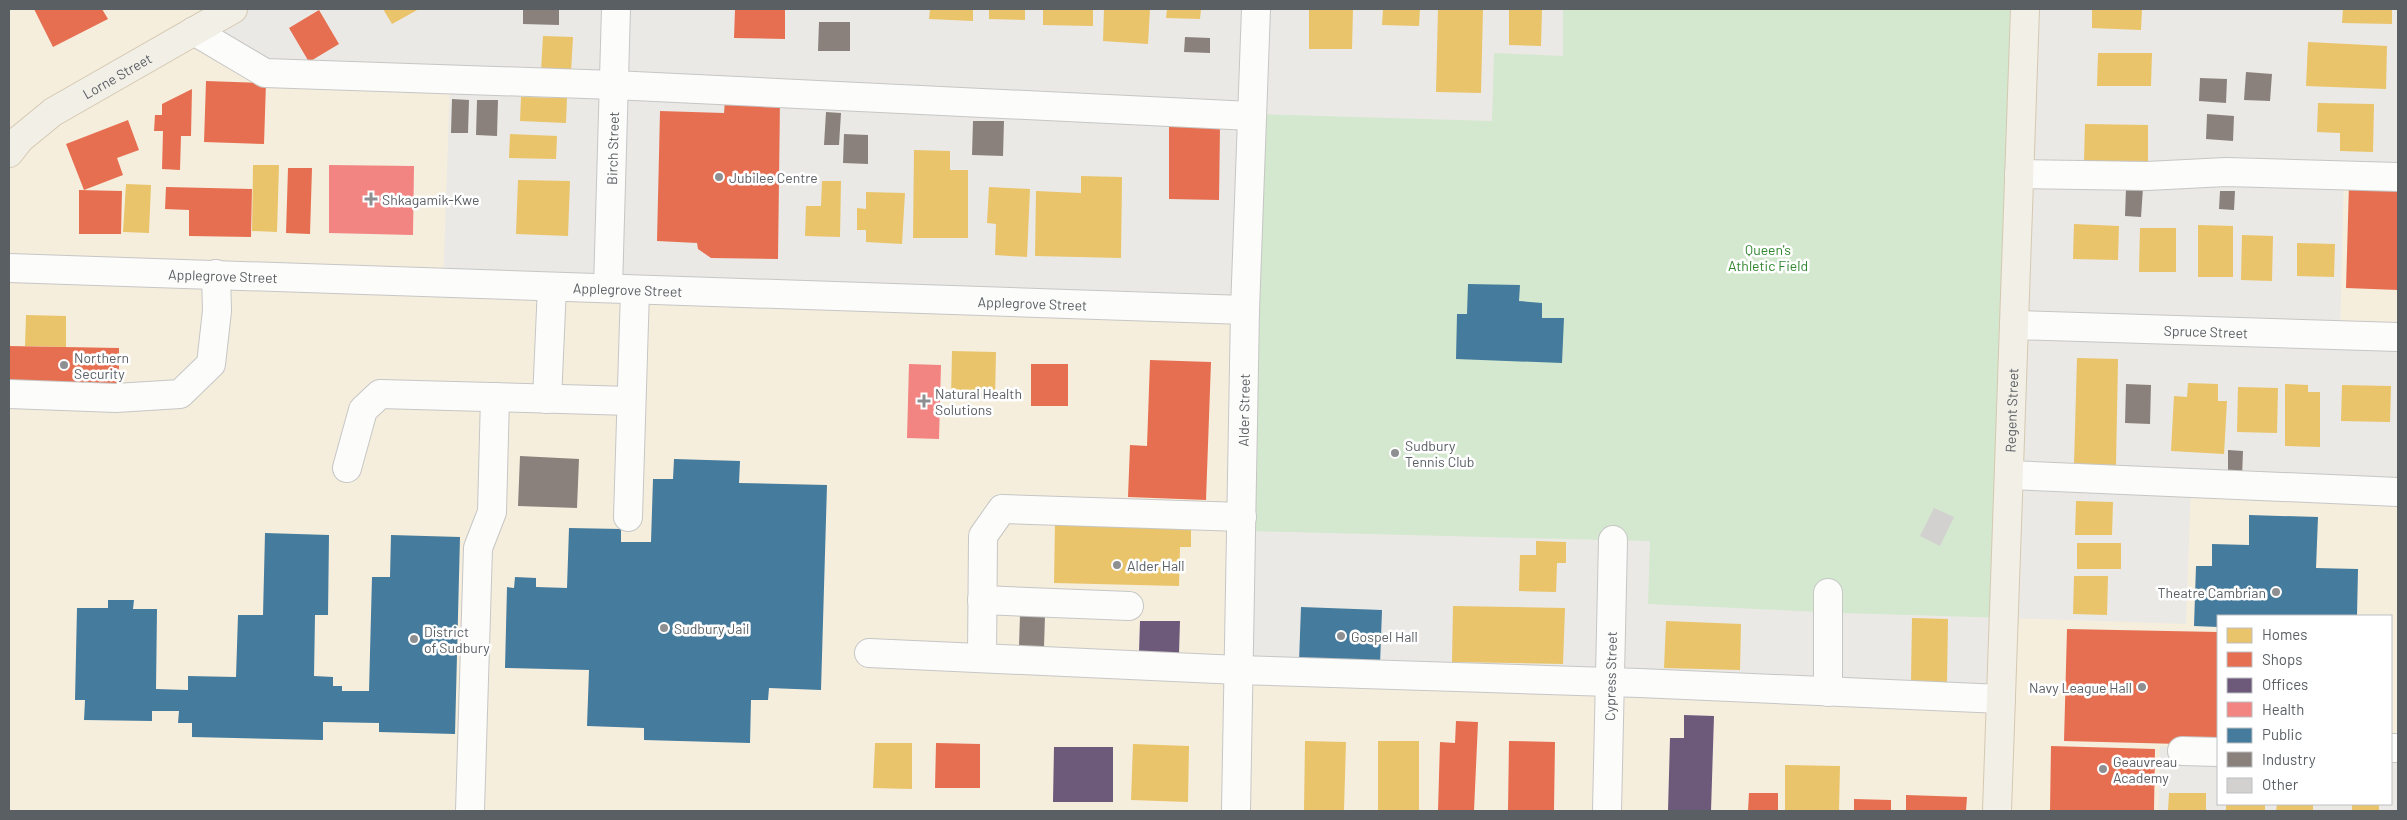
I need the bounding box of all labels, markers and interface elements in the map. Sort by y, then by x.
street label: Lorne Street [79,49,154,102]
street label: Birch Street [602,111,622,185]
place label: Jubilee Centre [729,169,818,186]
marker: Jubilee Centre [713,171,725,183]
place label: Shkagamik-Kwe [382,191,479,208]
marker: Shkagamik-Kwe [364,192,378,206]
park label: Queen's Athletic Field [1728,241,1808,274]
street label: Applegrove Street [168,265,278,286]
street label: Applegrove Street [573,279,683,299]
street label: Applegrove Street [977,292,1087,313]
street label: Spruce Street [2163,321,2248,341]
place label: Northern Security [74,349,129,382]
marker: Northern Security [58,359,70,371]
street label: Regent Street [2001,368,2021,453]
street label: Alder Street [1234,373,1252,447]
place label: Natural Health Solutions [935,385,1022,418]
marker: Natural Health Solutions [917,394,931,408]
place label: Sudbury Tennis Club [1405,437,1475,470]
marker: Sudbury Tennis Club [1389,447,1401,459]
place label: Alder Hall [1127,557,1184,574]
marker: Alder Hall [1111,559,1123,571]
place label: Theatre Cambrian [2158,584,2266,601]
marker: Theatre Cambrian [2270,586,2282,598]
legend [2217,615,2392,805]
place label: Sudbury Jail [674,620,749,637]
marker: Sudbury Jail [658,622,670,634]
place label: District of Sudbury [424,623,490,656]
text: Homes [2262,625,2307,643]
place label: Gospel Hall [1351,628,1418,645]
marker: Gospel Hall [1335,630,1347,642]
street label: Cypress Street [1601,631,1619,721]
marker: District of Sudbury [408,633,420,645]
text: Shops [2262,650,2302,668]
text: Offices [2262,675,2308,693]
place label: Navy League Hall [2029,679,2132,696]
marker: Navy League Hall [2136,681,2148,693]
text: Health [2262,700,2304,718]
text: Public [2262,725,2302,743]
text: Industry [2262,750,2316,768]
place label: Geauvreau Academy [2113,753,2177,786]
marker: Geauvreau Academy [2097,763,2109,775]
text: Other [2262,775,2299,793]

